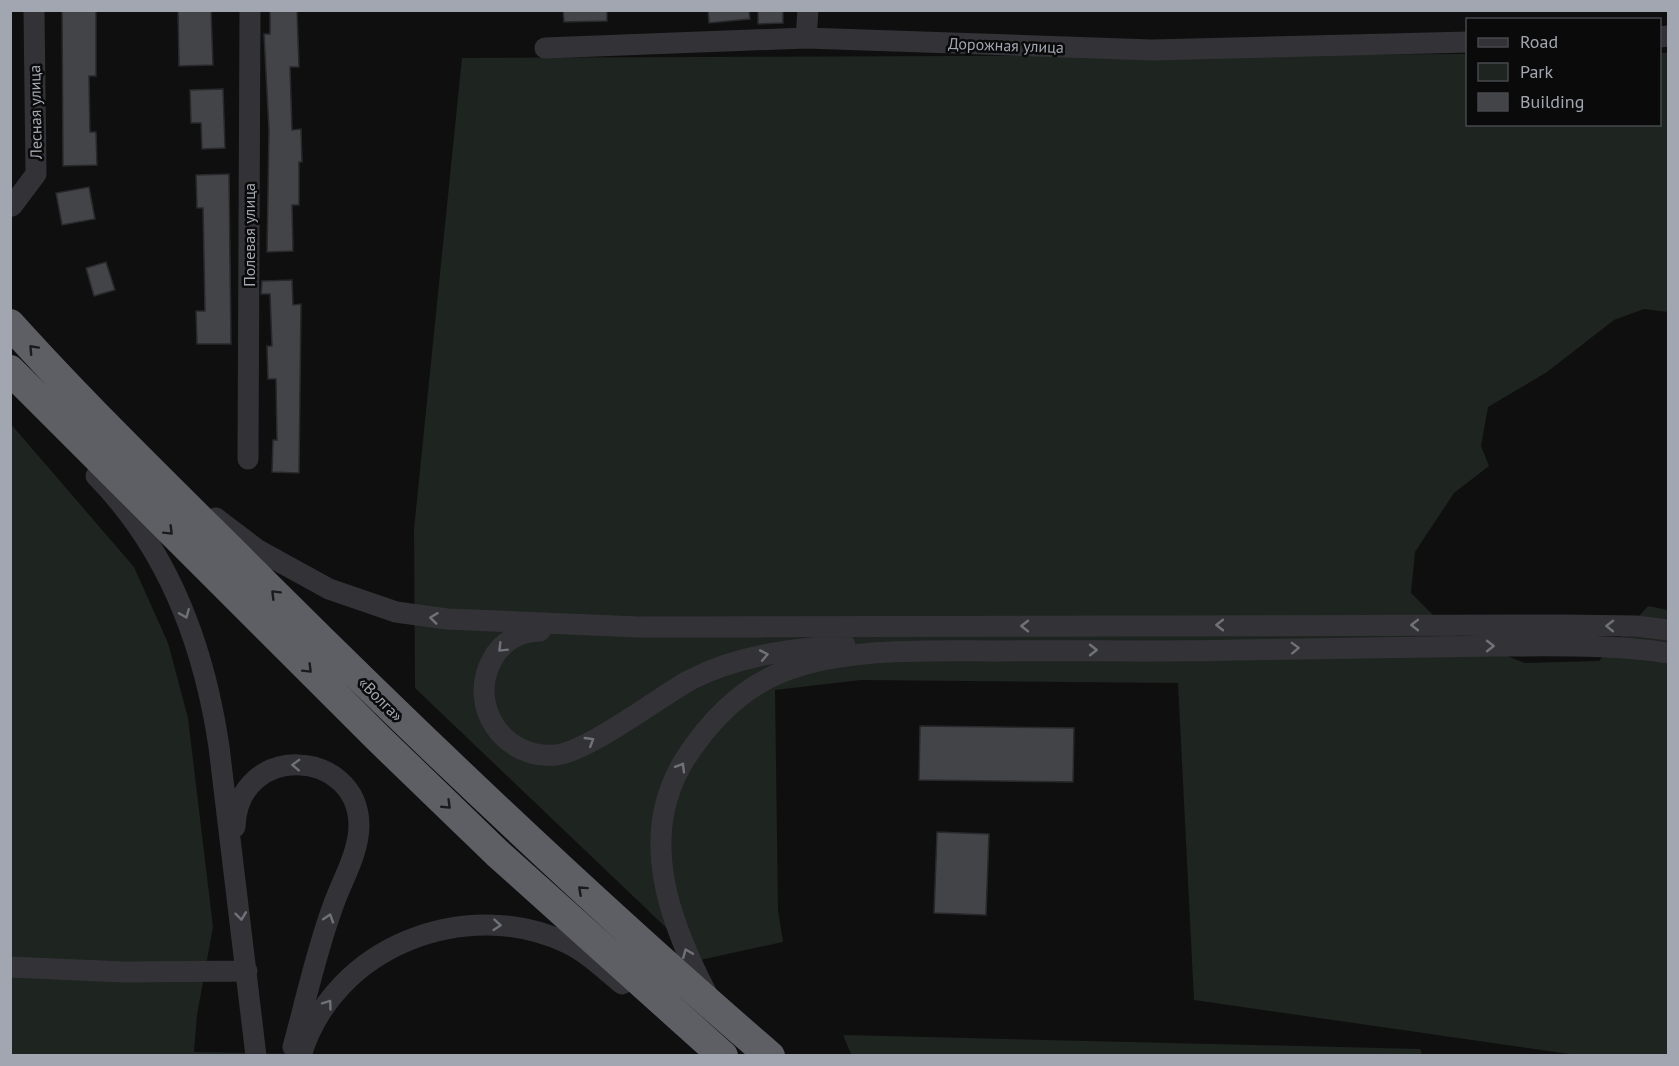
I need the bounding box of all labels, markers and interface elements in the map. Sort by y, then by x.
legend [1466,18,1661,126]
text: Road [1520,30,1558,53]
street label: Дорожная улица [948,33,1064,57]
text: Park [1520,60,1553,83]
street label: Лесная улица [24,65,46,160]
text: Building [1520,90,1584,113]
street label: Полевая улица [239,183,259,287]
one-way arrow [30,345,41,356]
one-way arrow [162,524,173,535]
one-way arrow [272,590,282,601]
one-way arrow [178,608,190,619]
one-way arrow [429,612,439,624]
one-way arrow [1216,619,1225,631]
one-way arrow [1411,619,1420,631]
one-way arrow [1021,620,1030,632]
one-way arrow [1606,620,1615,632]
one-way arrow [1485,640,1494,652]
one-way arrow [499,641,509,652]
one-way arrow [1290,642,1299,655]
one-way arrow [1088,644,1097,656]
one-way arrow [758,649,768,662]
one-way arrow [300,661,311,672]
street label: «Волга» [354,672,408,726]
one-way arrow [584,737,594,749]
one-way arrow [292,758,301,771]
one-way arrow [674,763,685,773]
one-way arrow [441,798,451,809]
one-way arrow [578,886,589,897]
one-way arrow [234,911,247,921]
one-way arrow [322,913,334,924]
one-way arrow [492,918,501,931]
one-way arrow [682,948,695,959]
one-way arrow [321,1000,332,1011]

